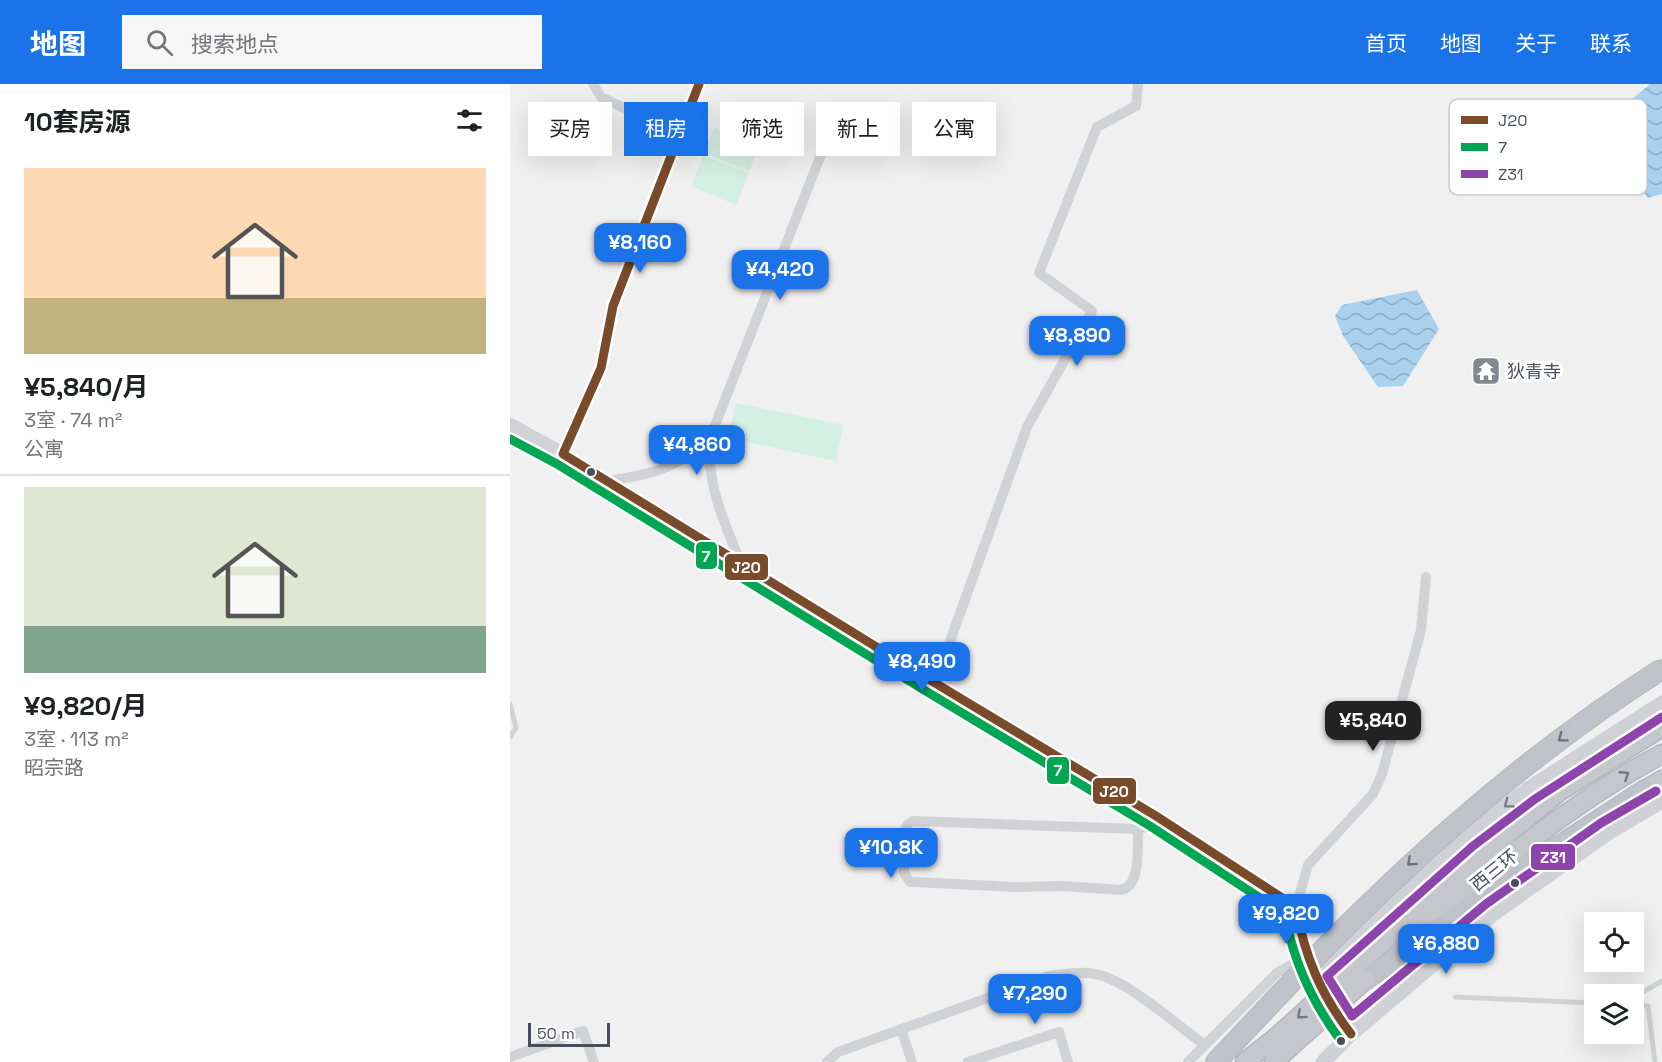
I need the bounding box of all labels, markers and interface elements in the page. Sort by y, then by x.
search box [122,15,542,69]
text: 地图 [30,26,86,62]
icon: search [143,26,176,59]
text: 搜索地点 [191,30,279,58]
text: 首页 [1365,30,1407,57]
text: 地图 [1440,30,1482,57]
text: 关于 [1515,30,1557,57]
text: 联系 [1590,30,1632,57]
legend [1449,99,1647,195]
chip: 买房 [528,102,612,156]
chip: 租房 [624,102,708,156]
chip: 筛选 [720,102,804,156]
chip: 新上 [816,102,900,156]
chip: 公寓 [912,102,996,156]
icon: filters [453,104,486,137]
text: 10套房源 [24,105,131,139]
text: J20 [1498,110,1527,131]
text: 7 [1498,137,1507,158]
text: Z31 [1498,164,1523,185]
icon: home [201,207,309,315]
pin: ¥8,160 [591,223,689,274]
text: ¥8,160 [608,229,672,255]
pin: ¥4,420 [731,250,829,301]
text: ¥4,420 [746,256,814,282]
pin: ¥8,890 [1028,316,1126,367]
text: ¥8,890 [1043,322,1111,348]
temple icon: 狄青寺 [1470,355,1502,387]
place label: 狄青寺 [1507,360,1561,383]
text: ¥5,840/月 [24,370,148,404]
text: 3室 · 74 m² [24,407,122,433]
pin: ¥4,860 [648,425,746,476]
text: ¥4,860 [663,431,731,457]
text: 公寓 [24,436,64,462]
unlabelled marker [585,466,597,478]
icon: home [201,526,309,634]
line badge: 7 [695,541,718,570]
text: 7 [702,546,711,567]
line badge: J20 [724,553,769,581]
text: J20 [731,557,761,578]
pin: ¥8,490 [873,642,971,693]
text: ¥8,490 [888,648,956,674]
text: ¥9,820/月 [24,689,148,723]
pin: ¥5,840 [1324,701,1422,752]
text: ¥5,840 [1339,707,1407,733]
text: 3室 · 113 m² [24,726,129,752]
one-way arrow [1557,731,1568,742]
text: 昭宗路 [24,755,84,781]
line badge: 7 [1046,756,1070,785]
text: 7 [1054,760,1063,781]
one-way arrow [1619,771,1629,783]
line badge: J20 [1092,777,1137,805]
text: J20 [1099,781,1129,802]
one-way arrow [1503,797,1514,808]
pin: ¥10.8K [842,828,940,879]
text: ¥10.8K [859,834,923,860]
line badge: Z31 [1530,843,1576,871]
street label: 西三环 [1466,844,1522,896]
text: Z31 [1540,847,1566,868]
one-way arrow [1408,855,1418,866]
unlabelled marker [1509,877,1521,889]
pin: ¥9,820 [1237,894,1335,945]
text: ¥9,820 [1252,900,1320,926]
map controls [1584,912,1644,1044]
button: locate [1584,912,1644,972]
pin: ¥6,880 [1397,924,1495,975]
text: ¥6,880 [1412,930,1480,956]
pin: ¥7,290 [986,974,1084,1025]
text: ¥7,290 [1002,980,1068,1006]
button: layers [1584,984,1644,1044]
one-way arrow [1297,1008,1308,1019]
scale bar [528,1020,610,1048]
text: 50 m [537,1023,575,1044]
unlabelled marker [1335,1035,1347,1047]

